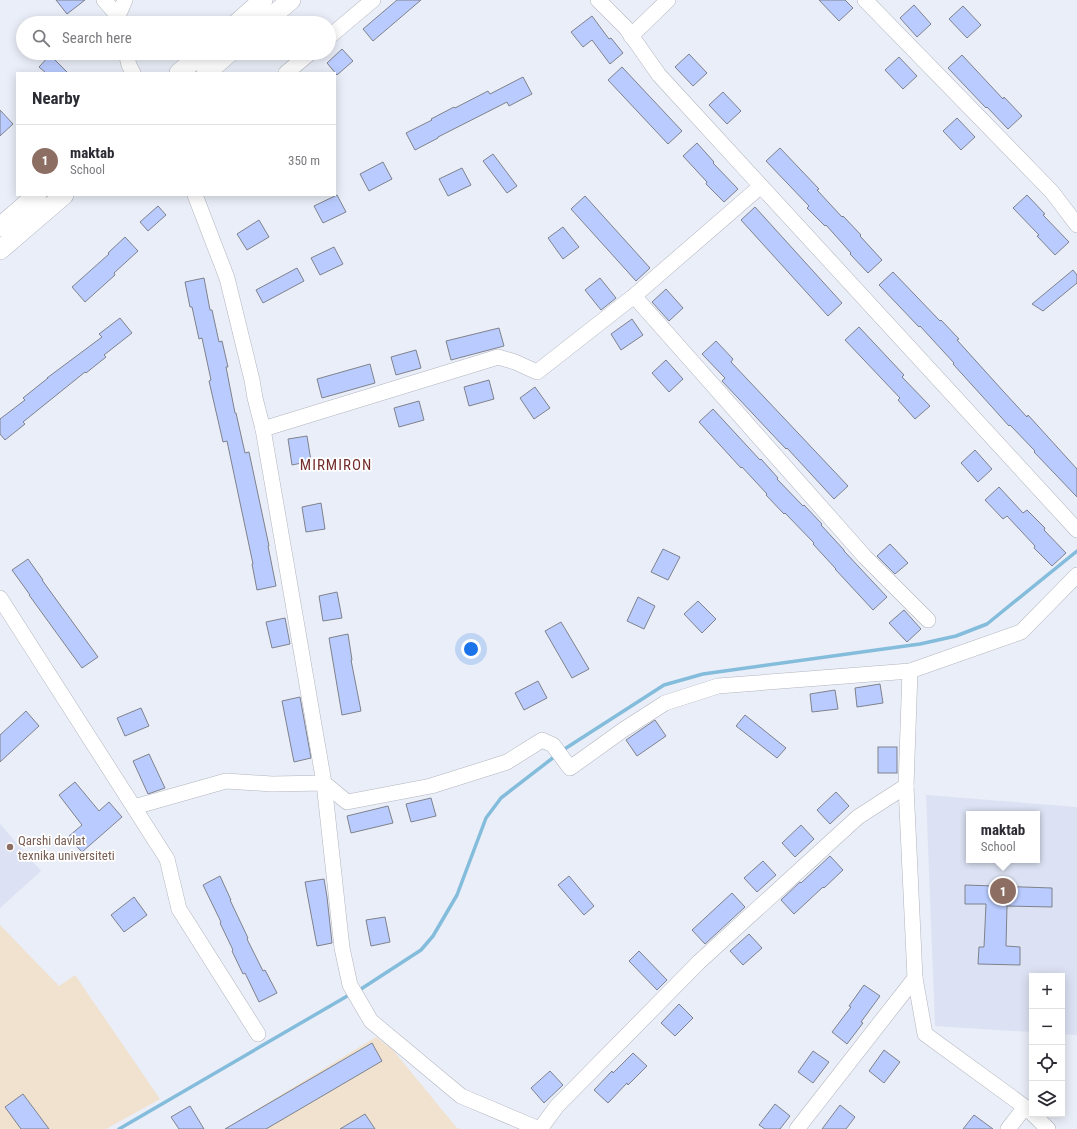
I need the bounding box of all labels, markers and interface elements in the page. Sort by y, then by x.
search box [16,16,336,60]
icon: search [30,27,52,49]
text: Search here [62,29,132,47]
text: Nearby [32,88,80,108]
text: maktab [70,144,114,162]
text: 1 [42,153,48,168]
text: 350 m [288,153,320,168]
text: School [70,162,105,177]
district label: MIRMIRON [300,456,372,474]
your location [461,639,481,659]
popup [966,811,1040,863]
text: maktab [981,821,1025,839]
place label: Qarshi davlat texnika universiteti [18,833,115,863]
text: School [981,839,1016,854]
marker: Qarshi davlat texnika universiteti [5,842,15,852]
pin: 1 [990,876,1016,906]
map controls [1029,973,1065,1117]
button: + [1029,973,1065,1009]
button: − [1029,1009,1065,1045]
button: locate [1029,1045,1065,1081]
button: layers [1029,1081,1065,1117]

